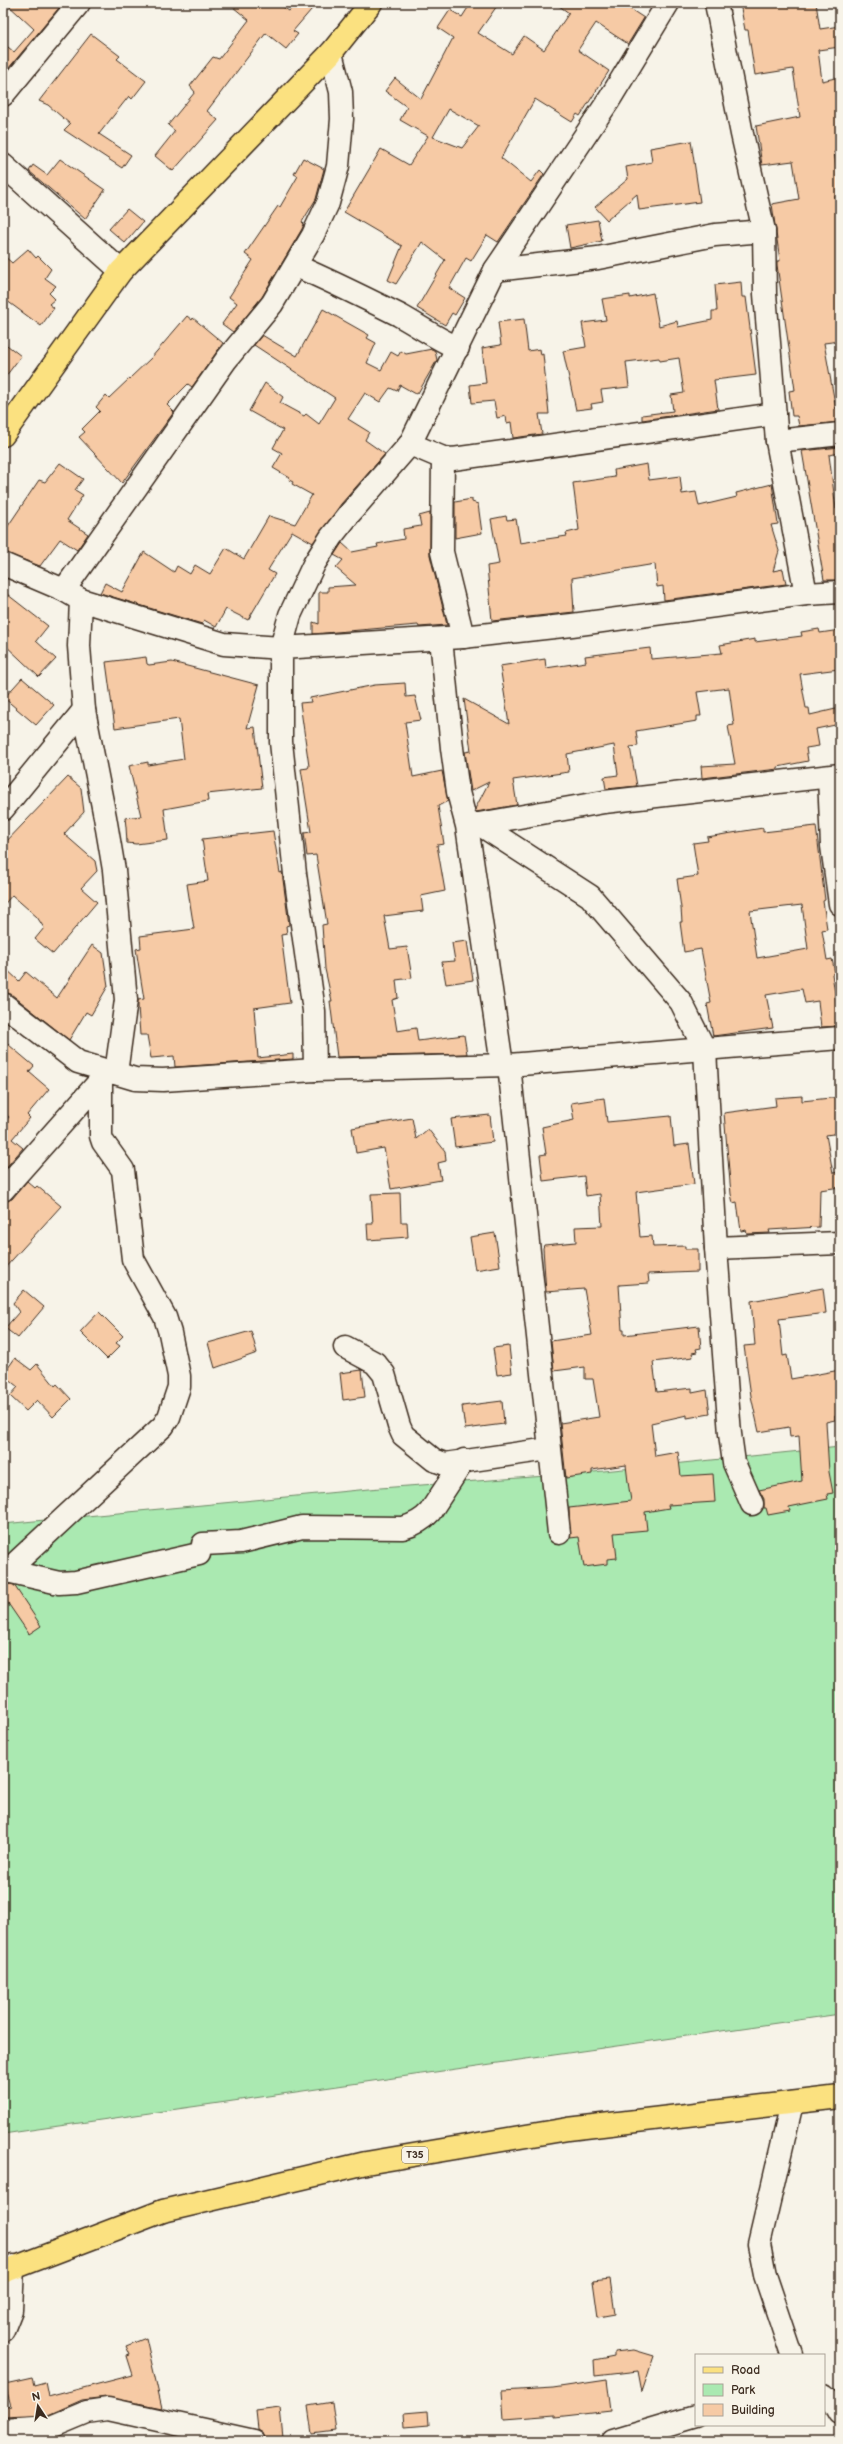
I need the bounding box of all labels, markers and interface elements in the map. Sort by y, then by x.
road number: T35 [402,2147,428,2163]
legend [695,2354,825,2426]
text: Road [731,2363,760,2378]
text: Park [731,2383,755,2398]
north arrow [18,2386,58,2426]
text: N [31,2389,41,2404]
text: Building [731,2403,775,2418]

